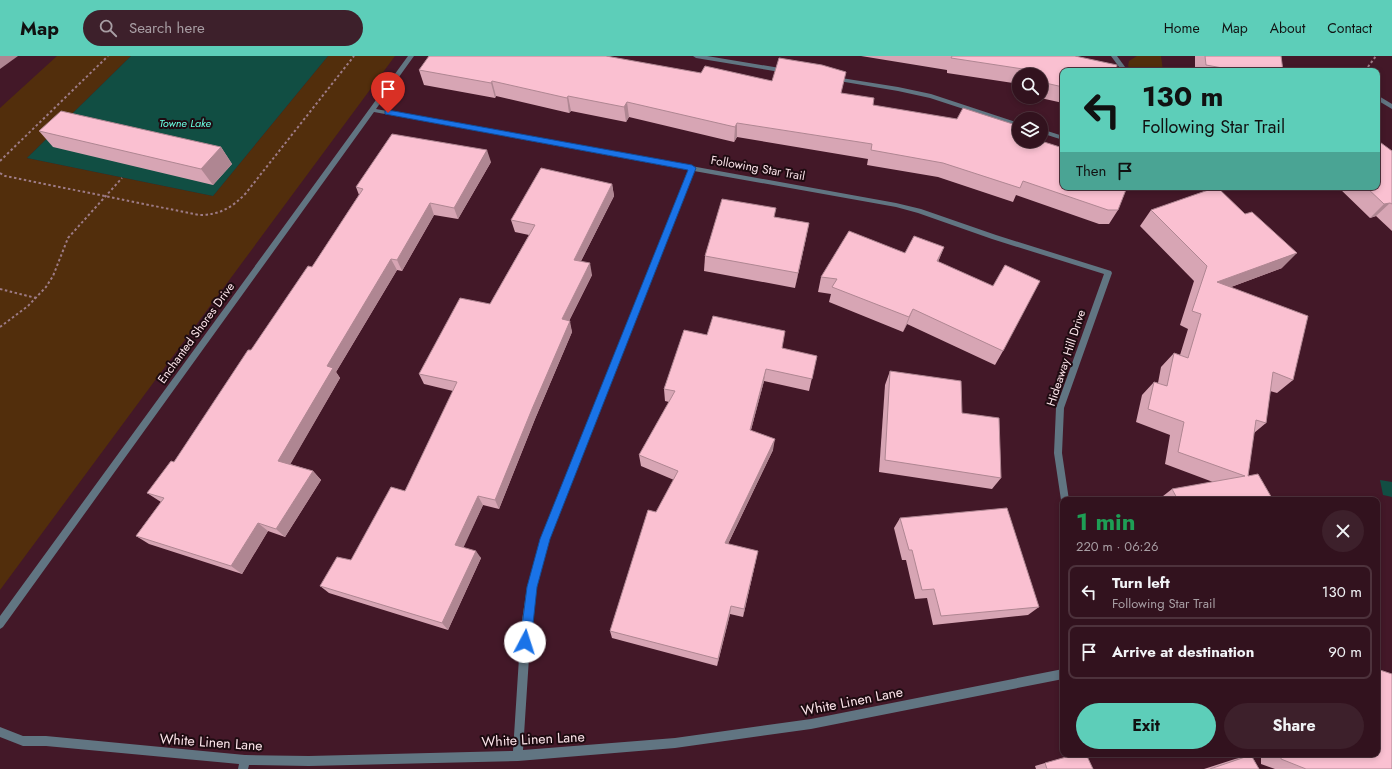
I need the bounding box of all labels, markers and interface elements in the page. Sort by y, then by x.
search box [83,10,363,46]
text: Map [20,15,59,42]
icon: search [97,17,119,39]
text: Search here [129,17,205,39]
text: Home [1164,18,1200,38]
text: Map [1222,18,1248,38]
text: About [1270,18,1305,38]
text: Contact [1327,18,1372,38]
map controls [1012,68,1048,148]
button: search [1012,68,1048,104]
pin [371,72,405,113]
text: 130 m [1142,76,1224,117]
icon: arrive [377,78,399,100]
icon: left [1076,84,1128,136]
button: layers [1012,112,1048,148]
text: Following Star Trail [1142,114,1285,140]
water label: Towne Lake [159,115,212,131]
street label: Following Star Trail [709,151,807,185]
text: Then [1076,160,1106,182]
icon: arrive [1114,160,1136,182]
street label: Enchanted Shores Drive [153,279,239,387]
street label: Hideaway Hill Drive [1042,307,1090,409]
text: 1 min [1076,504,1136,539]
button: close [1322,510,1364,552]
text: 220 m · 06:26 [1076,537,1158,556]
text: Turn left [1112,572,1170,594]
icon: left [1078,581,1100,603]
text: 130 m [1322,581,1362,603]
text: Following Star Trail [1112,594,1215,613]
position arrow [504,621,546,663]
icon: arrive [1078,641,1100,663]
text: Arrive at destination [1112,641,1254,663]
text: 90 m [1328,641,1362,663]
street label: White Linen Lane [799,681,905,721]
button: Exit [1076,703,1216,749]
button: Share [1224,703,1364,749]
street label: White Linen Lane [481,726,585,752]
street label: White Linen Lane [159,728,263,756]

